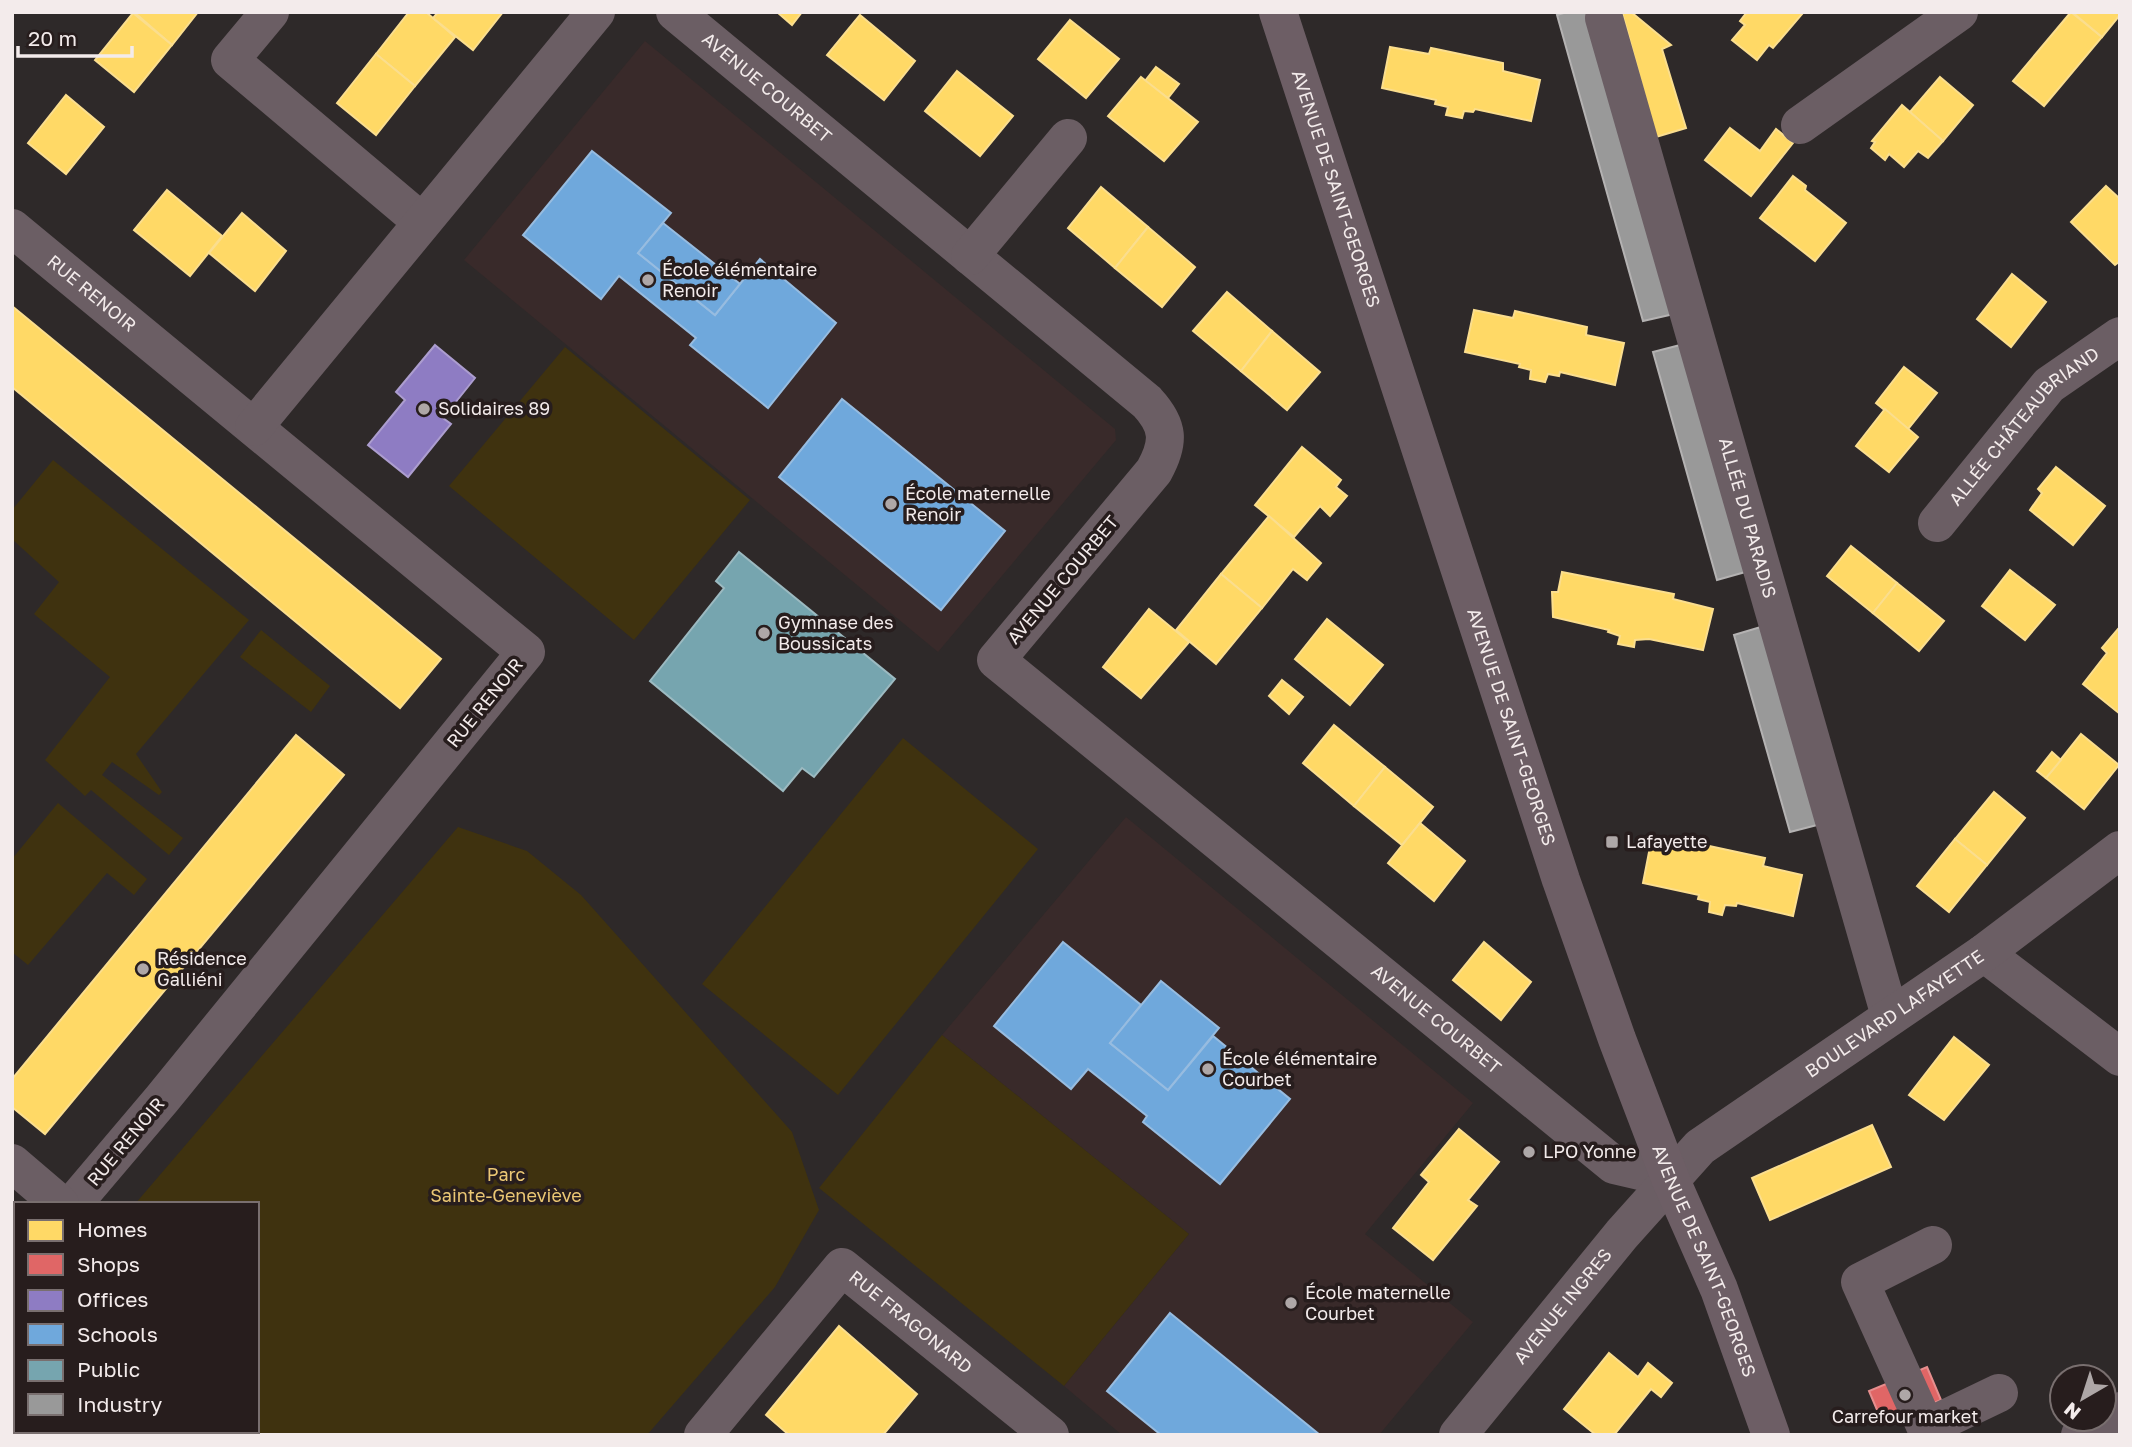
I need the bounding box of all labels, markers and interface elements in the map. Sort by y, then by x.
scale bar [18,14,131,58]
text: 20 m [28,25,77,51]
street label: AVENUE COURBET [698,27,837,147]
street label: AVENUE DE SAINT-GEORGES [1288,67,1386,310]
street label: RUE RENOIR [43,250,141,336]
place label: École élémentaire Renoir [662,258,817,301]
marker: École élémentaire Renoir [640,272,656,288]
street label: ALLÉE CHÂTEAUBRIAND [1944,342,2103,509]
place label: Solidaires 89 [438,397,550,419]
marker: Solidaires 89 [416,401,432,417]
street label: ALLÉE DU PARADIS [1715,435,1782,600]
place label: École maternelle Renoir [905,482,1051,525]
marker: École maternelle Renoir [883,496,899,512]
street label: AVENUE COURBET [1002,511,1122,648]
street label: AVENUE DE SAINT-GEORGES [1463,605,1561,848]
place label: Gymnase des Boussicats [778,611,893,654]
marker: Gymnase des Boussicats [756,625,772,641]
street label: RUE RENOIR [441,653,527,752]
place label: Lafayette [1626,830,1707,852]
marker: Lafayette [1604,834,1620,850]
street label: BOULEVARD LAFAYETTE [1801,945,1988,1082]
place label: Résidence Galliéni [157,947,247,990]
street label: AVENUE COURBET [1367,959,1506,1078]
marker: Résidence Galliéni [135,961,151,977]
place label: École élémentaire Courbet [1222,1047,1377,1090]
marker: École élémentaire Courbet [1200,1061,1216,1077]
street label: RUE RENOIR [82,1093,169,1190]
place label: LPO Yonne [1543,1140,1636,1162]
street label: AVENUE DE SAINT-GEORGES [1648,1141,1761,1380]
marker: LPO Yonne [1521,1144,1537,1160]
park label: Parc Sainte-Geneviève [430,1163,582,1206]
legend [14,1202,259,1433]
text: Homes [77,1216,147,1242]
street label: AVENUE INGRES [1509,1244,1616,1368]
text: Shops [77,1251,140,1277]
street label: RUE FRAGONARD [845,1265,977,1378]
place label: École maternelle Courbet [1305,1281,1451,1324]
text: Offices [77,1286,148,1312]
marker: École maternelle Courbet [1283,1295,1299,1311]
text: Schools [77,1321,158,1347]
text: Public [77,1356,140,1382]
north arrow [2048,1363,2118,1433]
marker: Carrefour market [1897,1387,1913,1403]
text: Industry [77,1391,162,1417]
text: N [2059,1398,2085,1425]
place label: Carrefour market [1832,1405,1978,1427]

